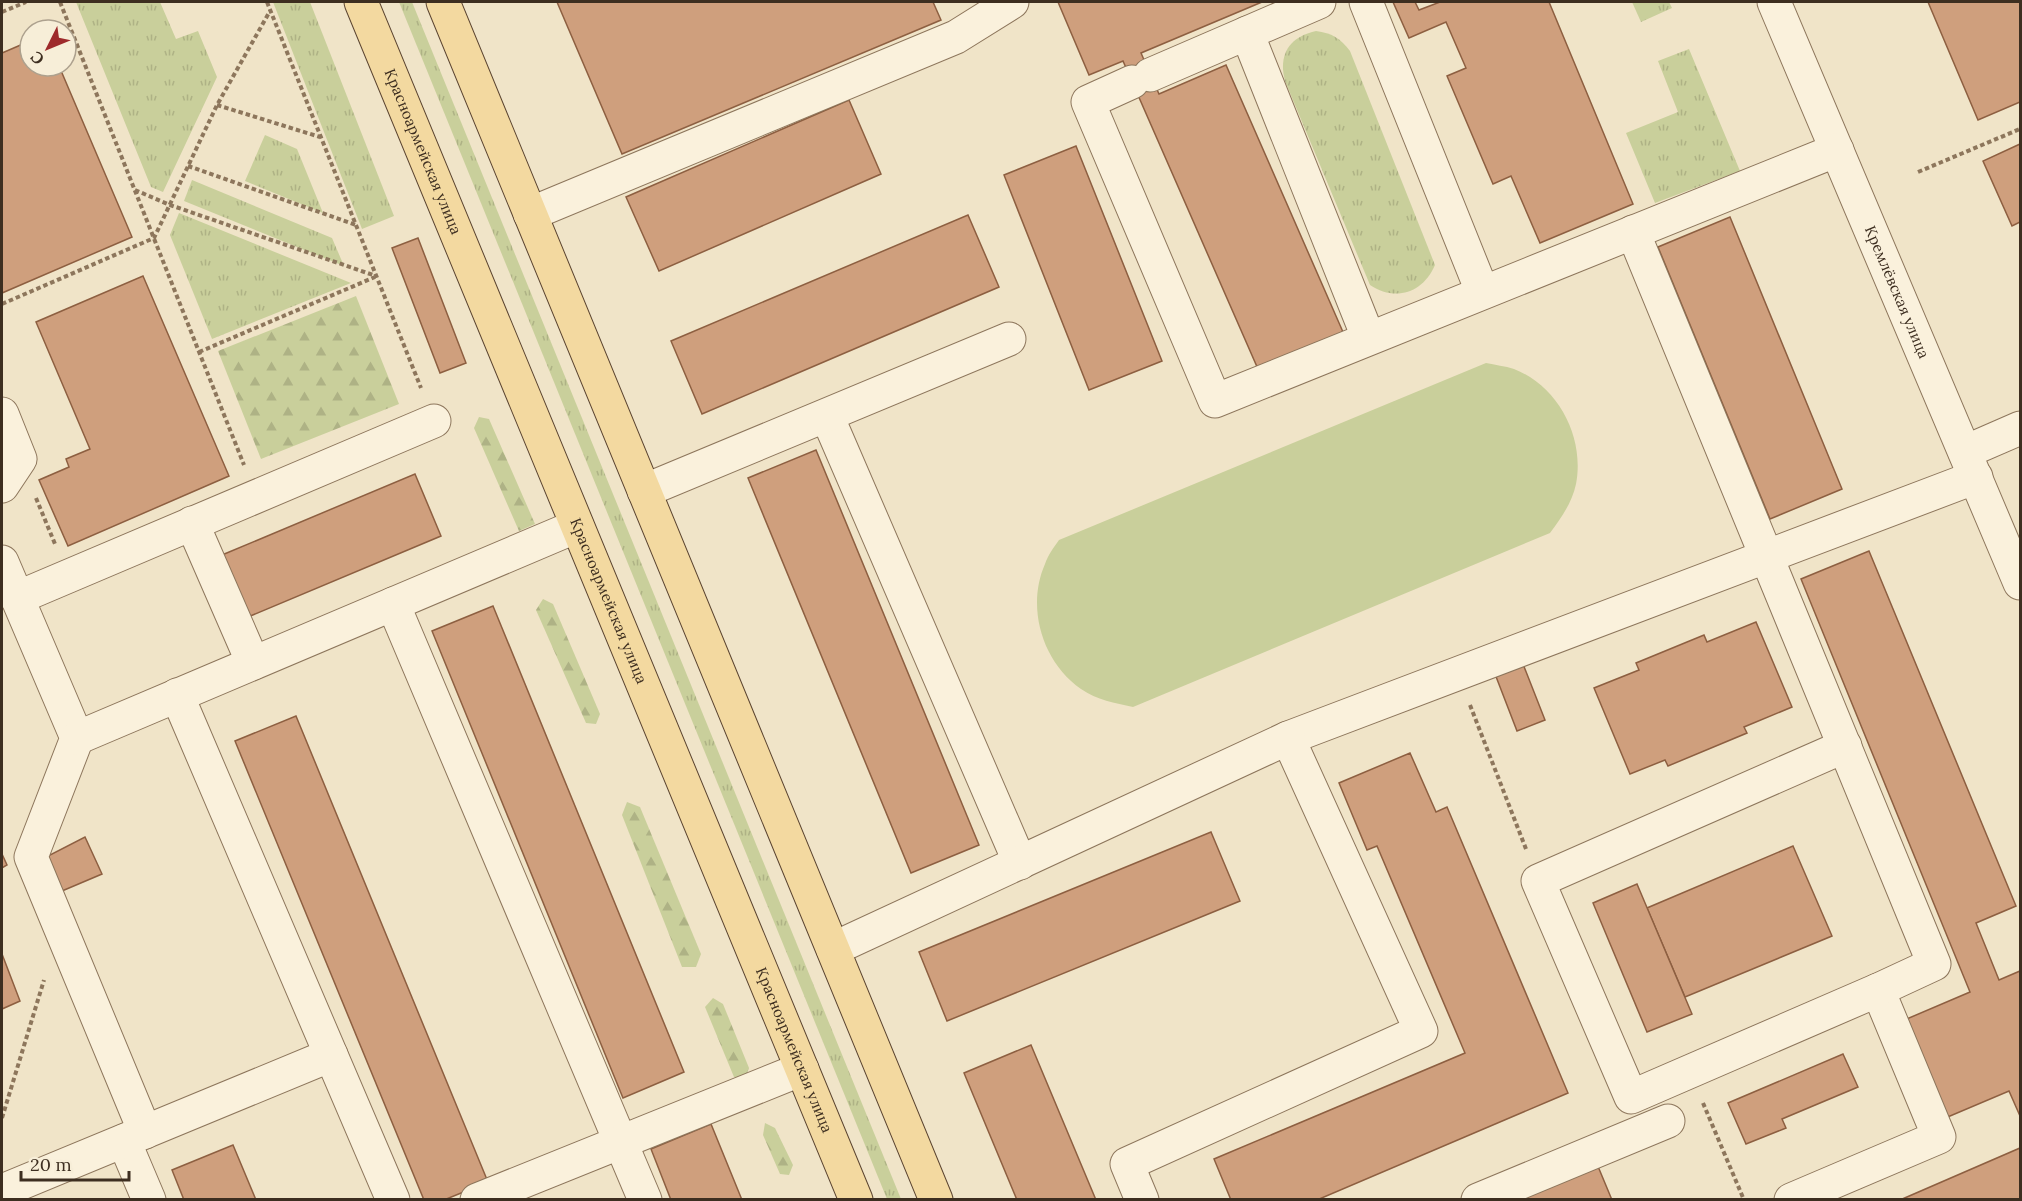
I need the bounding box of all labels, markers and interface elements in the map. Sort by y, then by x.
north arrow [18,18,78,78]
text: С [26,47,48,69]
street label: Красноармейская улица [381,66,466,237]
street label: Кремлёвская улица [1861,223,1934,361]
street label: Красноармейская улица [566,515,652,687]
street label: Красноармейская улица [752,964,837,1136]
scale bar [21,1144,129,1182]
text: 20 m [30,1153,72,1176]

